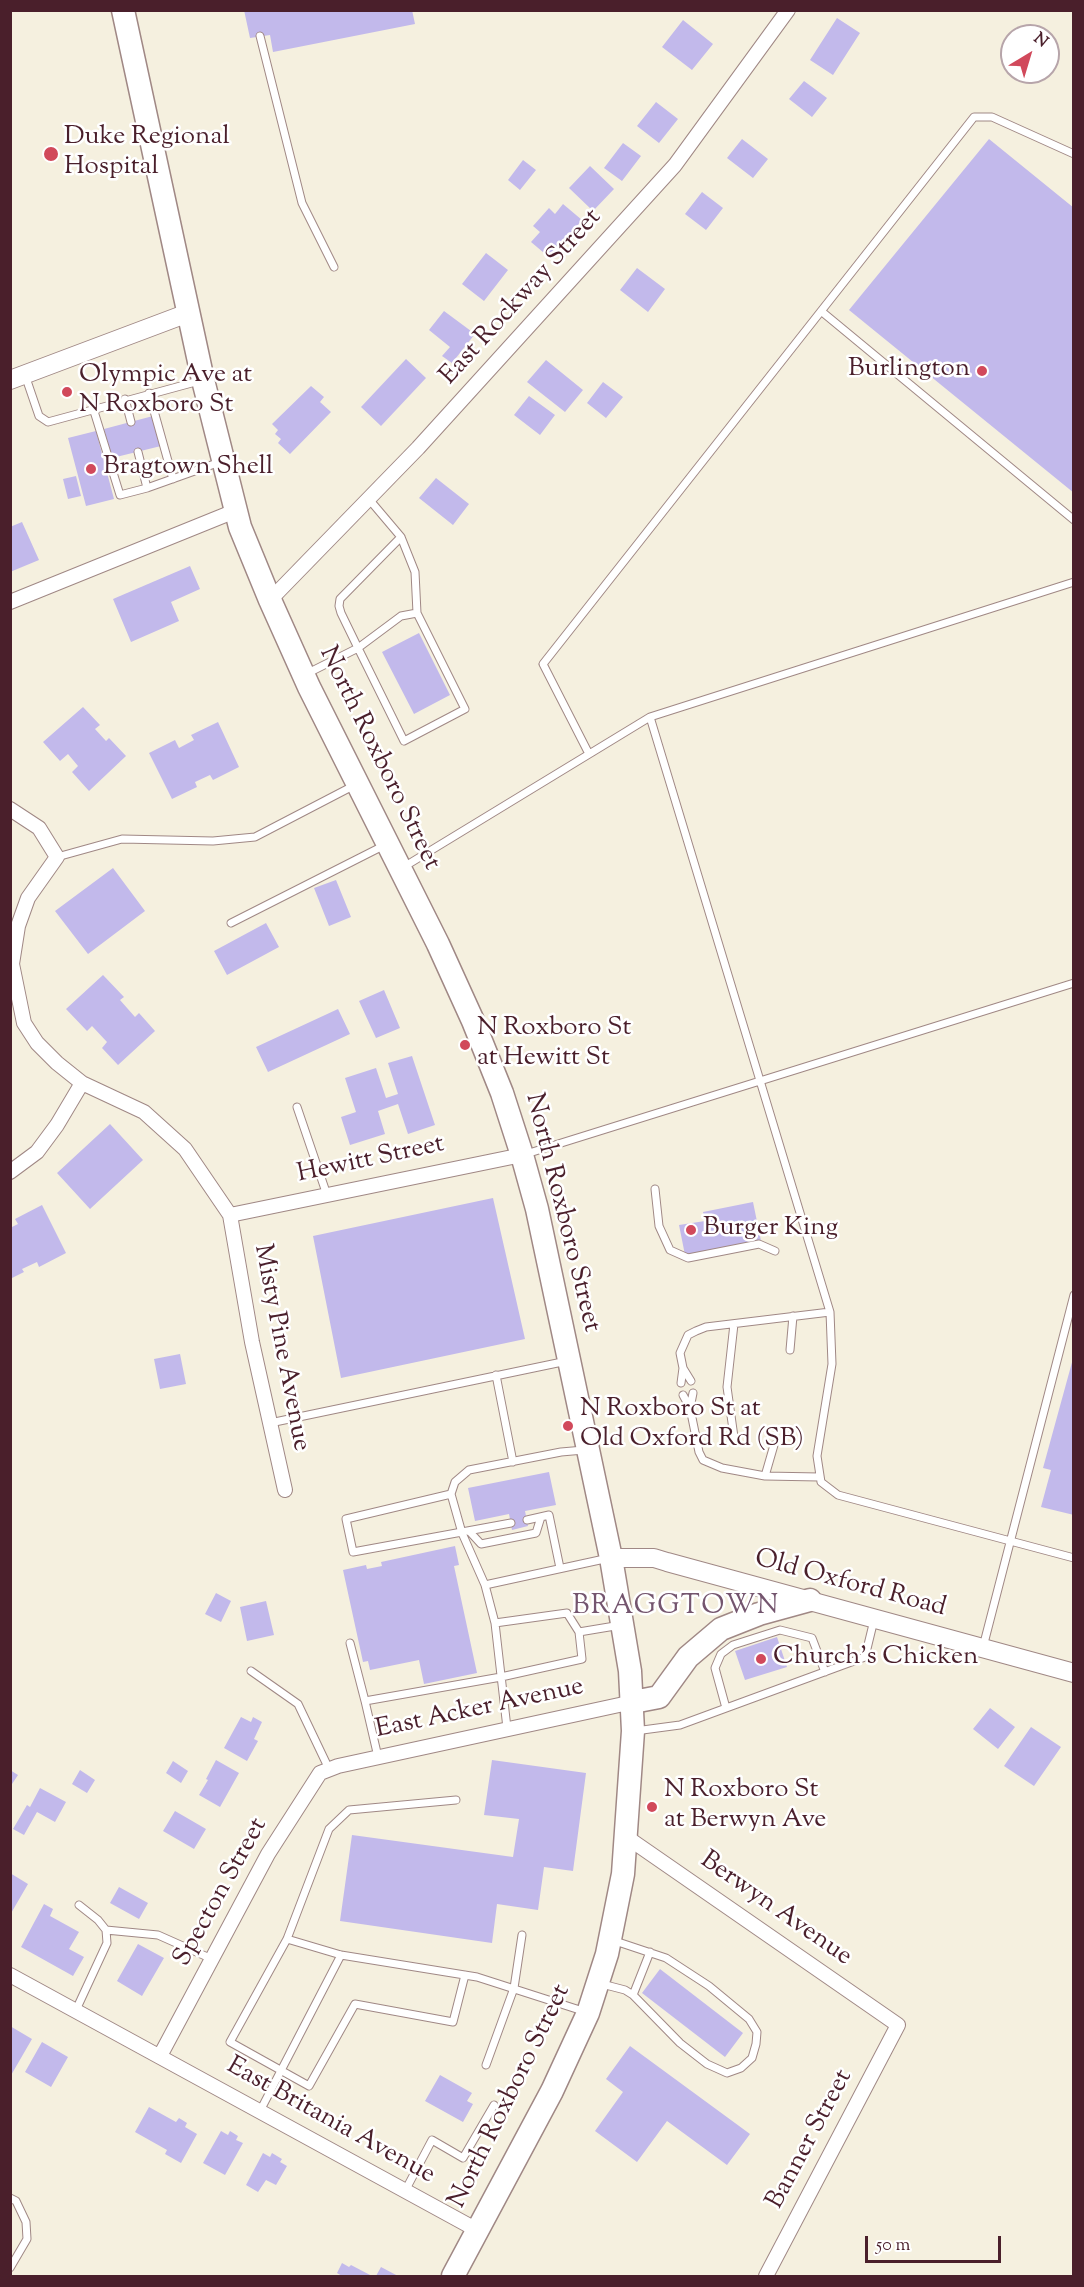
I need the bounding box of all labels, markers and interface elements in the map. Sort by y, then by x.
north arrow [1000,24,1060,84]
text: N [1028,28,1052,54]
place label: Duke Regional Hospital [64,123,230,184]
marker: Duke Regional Hospital [42,145,60,163]
street label: East Rockway Street [435,203,609,393]
place label: Burlington [848,355,970,387]
place label: Olympic Ave at N Roxboro St [79,361,252,422]
marker: Burlington [975,364,989,378]
marker: Olympic Ave at N Roxboro St [60,385,74,399]
place label: Bragtown Shell [103,453,273,485]
marker: Bragtown Shell [84,462,98,476]
street label: North Roxboro Street [310,642,446,876]
place label: N Roxboro St at Hewitt St [477,1014,631,1076]
marker: N Roxboro St at Hewitt St [458,1038,472,1052]
street label: North Roxboro Street [516,1090,606,1336]
street label: Hewitt Street [295,1130,447,1192]
place label: Burger King [703,1214,838,1246]
marker: Burger King [684,1223,698,1237]
street label: Misty Pine Avenue [245,1242,315,1454]
place label: N Roxboro St at Old Oxford Rd (SB) [580,1395,804,1456]
marker: N Roxboro St at Old Oxford Rd (SB) [561,1419,575,1433]
street label: Old Oxford Road [751,1544,949,1626]
district label: BRAGGTOWN [572,1592,780,1624]
place label: Church's Chicken [773,1643,978,1675]
marker: Church's Chicken [754,1652,768,1666]
street label: East Acker Avenue [373,1673,587,1747]
place label: N Roxboro St at Berwyn Ave [664,1776,826,1838]
marker: N Roxboro St at Berwyn Ave [645,1800,659,1814]
street label: Specton Street [168,1813,276,1973]
street label: Berwyn Avenue [693,1846,857,1974]
street label: North Roxboro Street [443,1980,579,2214]
street label: East Britania Avenue [220,2052,440,2192]
street label: Banner Street [761,2065,861,2215]
scale bar [868,2224,1004,2262]
text: 50 m [876,2233,910,2259]

